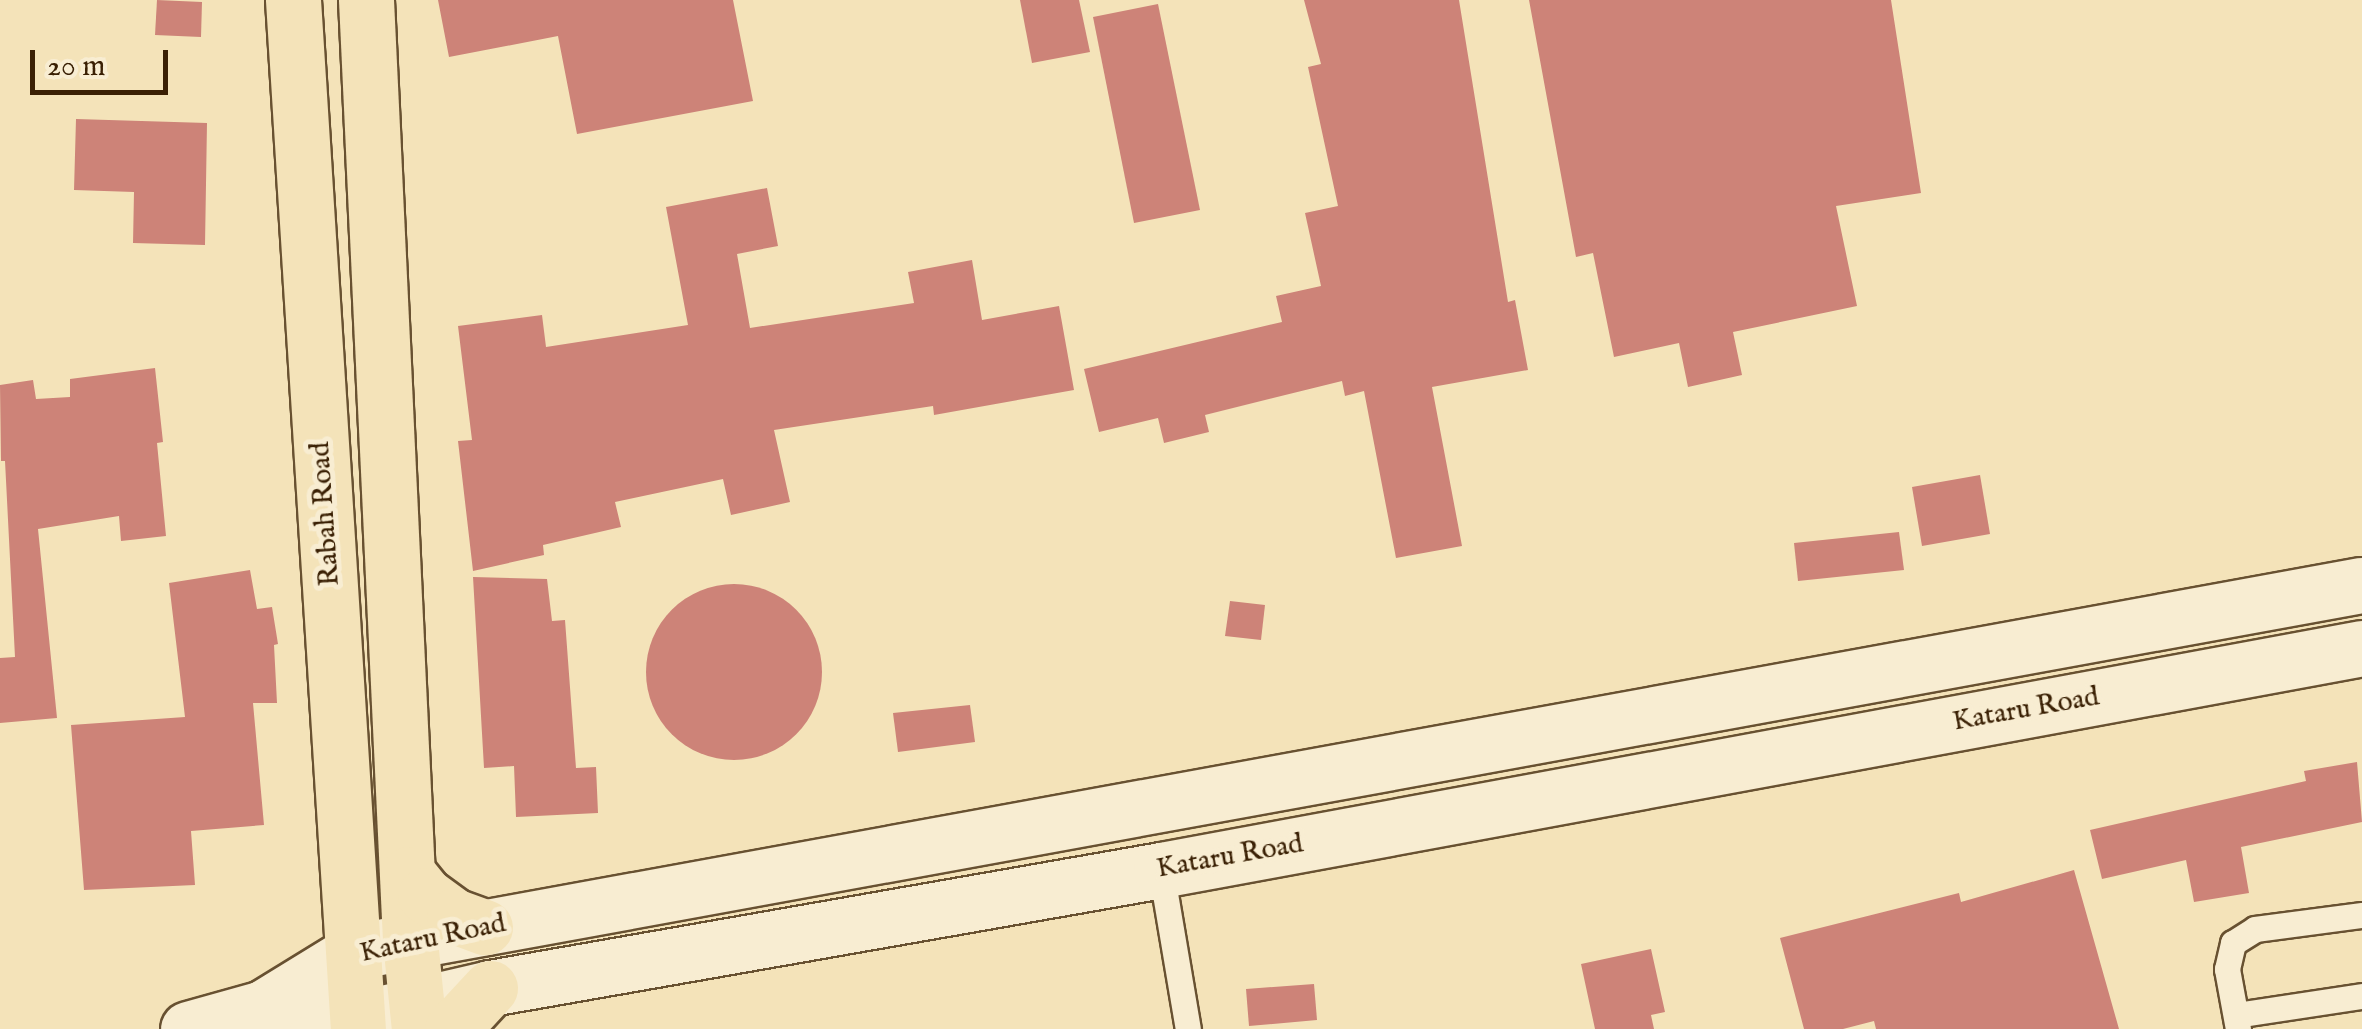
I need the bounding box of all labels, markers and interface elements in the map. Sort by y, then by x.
scale bar [35,30,172,92]
text: 20 m [47,48,106,86]
street label: Rabah Road [304,441,348,587]
street label: Kataru Road [1950,681,2102,739]
street label: Kataru Road [1154,828,1306,886]
street label: Kataru Road [357,907,509,971]

